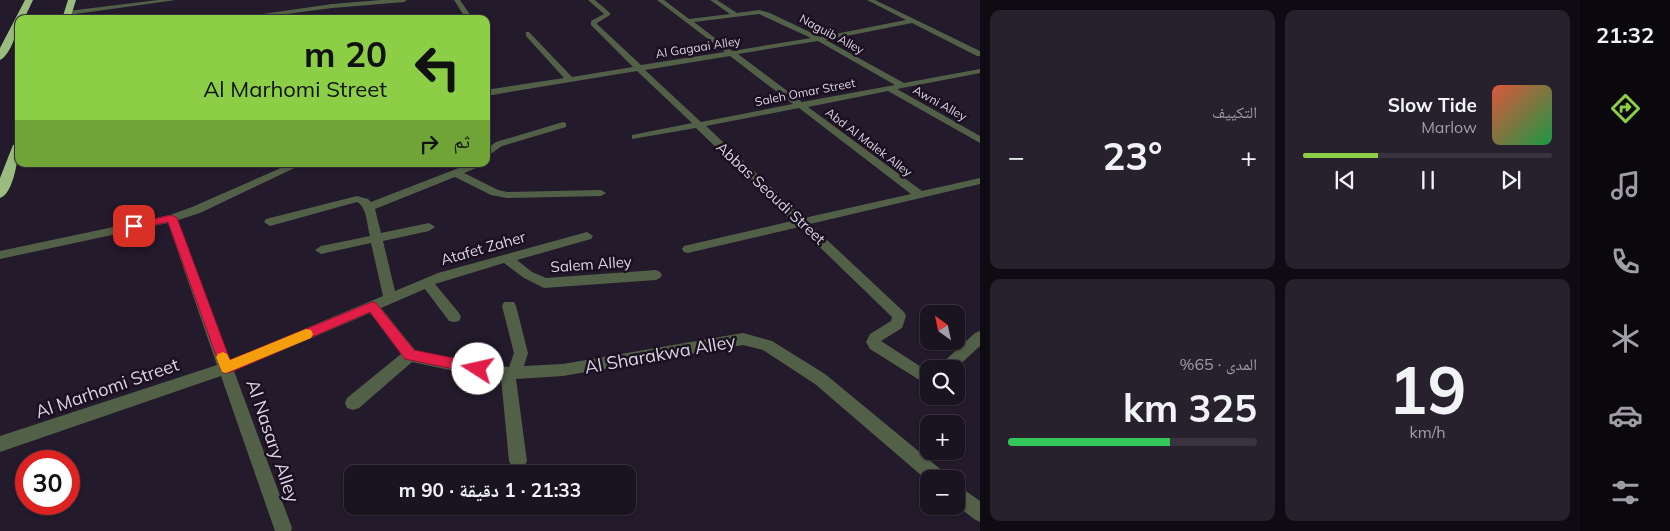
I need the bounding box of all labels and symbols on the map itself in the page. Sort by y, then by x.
street label: Naguib Alley [797,11,867,58]
street label: Al Gagaai Alley [654,33,742,61]
street label: Saleh Omar Street [754,75,856,109]
street label: Awni Alley [910,82,970,124]
street label: Abd Al Malek Alley [823,104,916,180]
street label: Abbas Seoudi Street [713,138,829,248]
pin [113,205,155,247]
street label: Atafet Zaher [438,227,528,269]
street label: Salem Alley [550,252,632,276]
north arrow [920,305,965,350]
street label: Al Sharakwa Alley [583,329,738,379]
position arrow [451,342,503,394]
street label: Al Marhomi Street [32,353,182,423]
street label: Al Nasary Alley [241,376,305,506]
speed limit sign: 30 [15,450,80,515]

